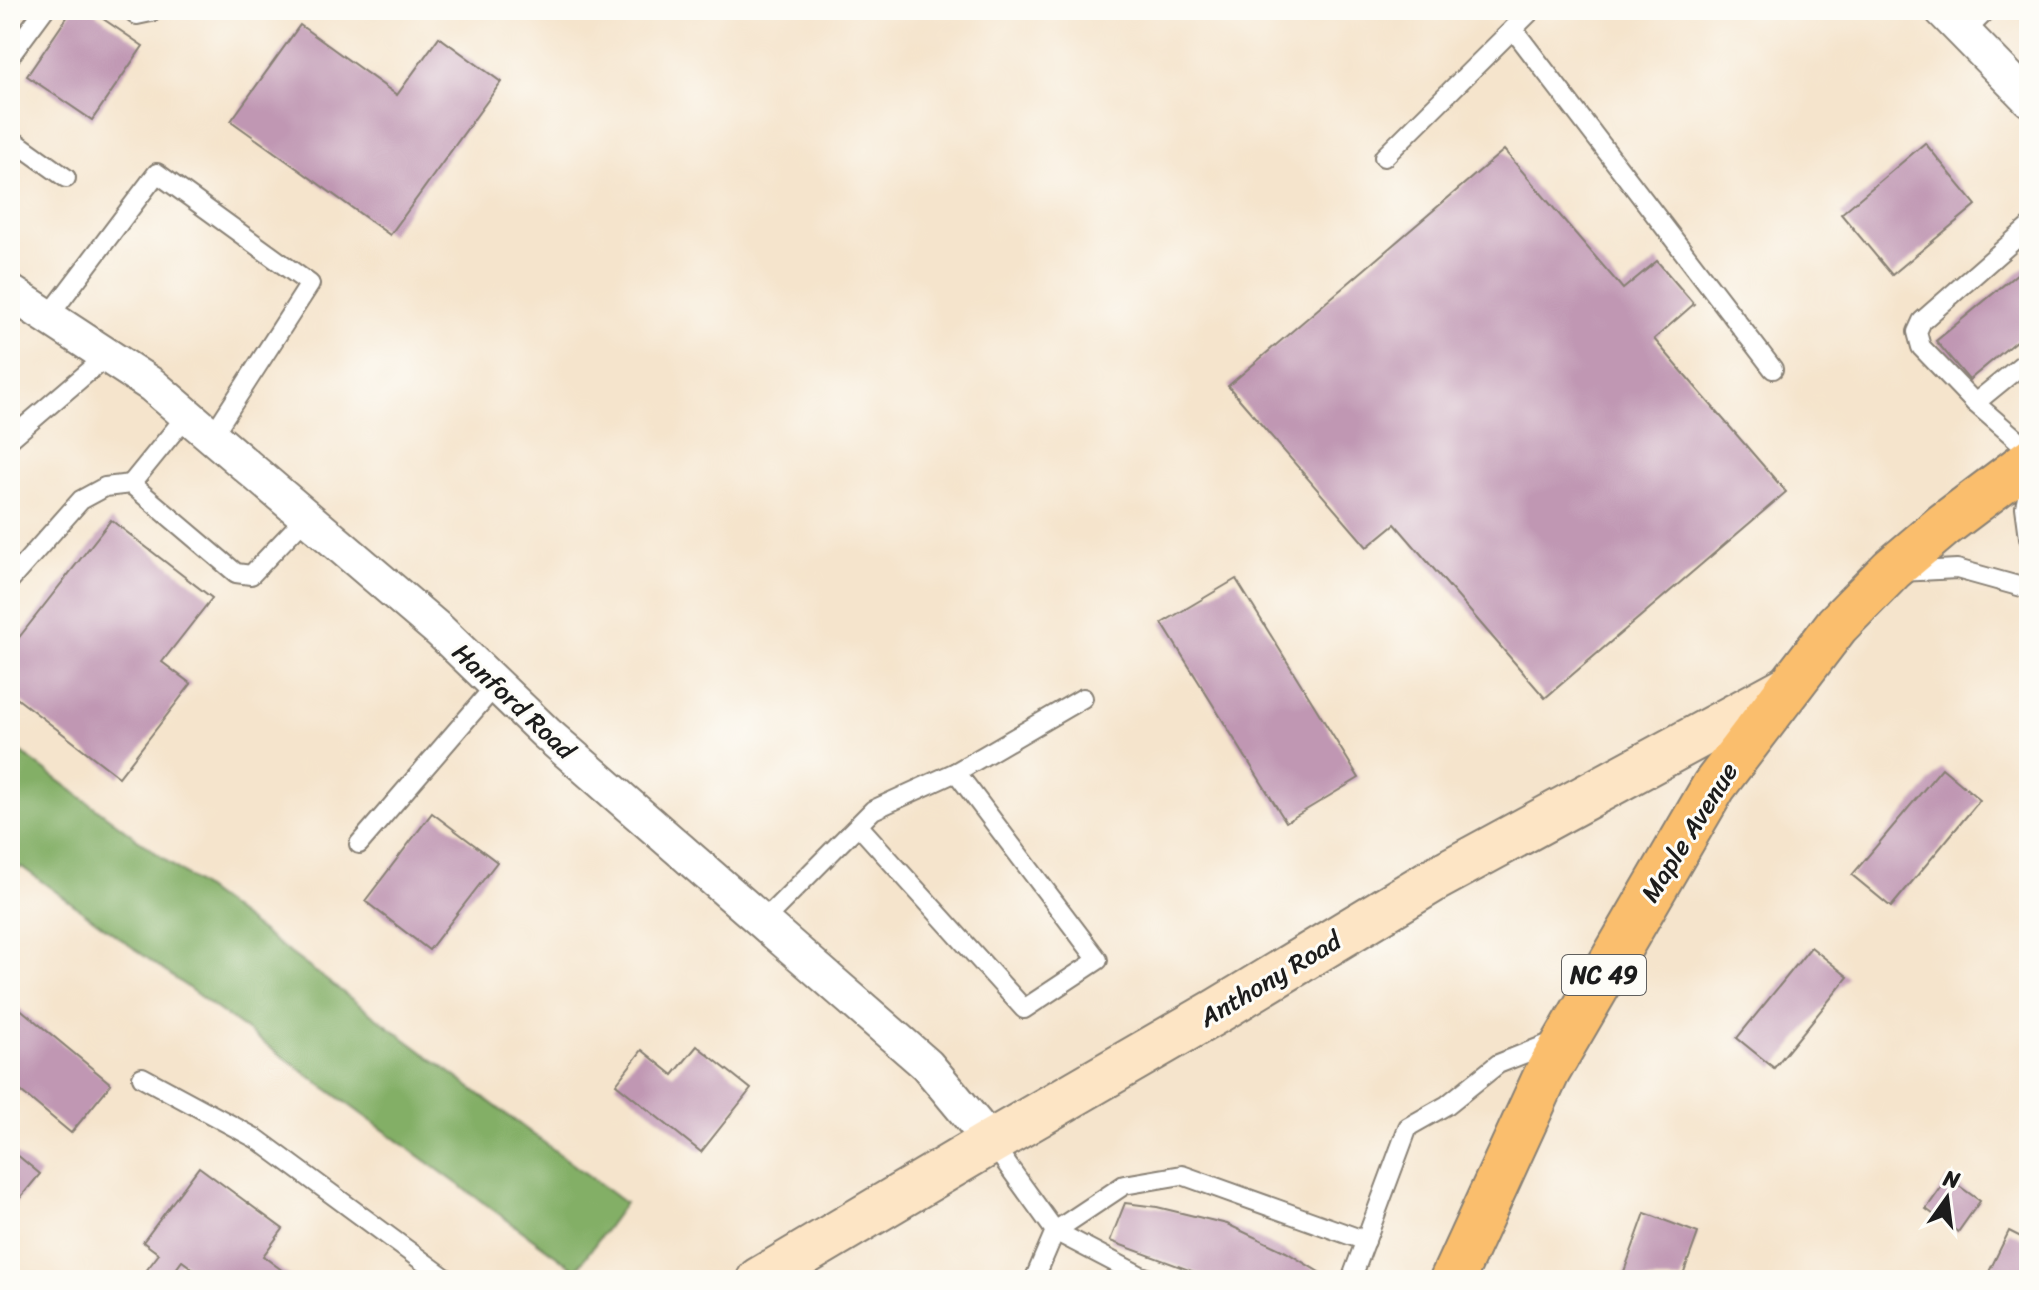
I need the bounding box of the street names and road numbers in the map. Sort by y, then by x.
street label: Hanford Road [441,631,589,773]
street label: Maple Avenue [1627,753,1751,911]
street label: Anthony Road [1189,917,1352,1040]
road number: NC 49 [1562,955,1646,995]

